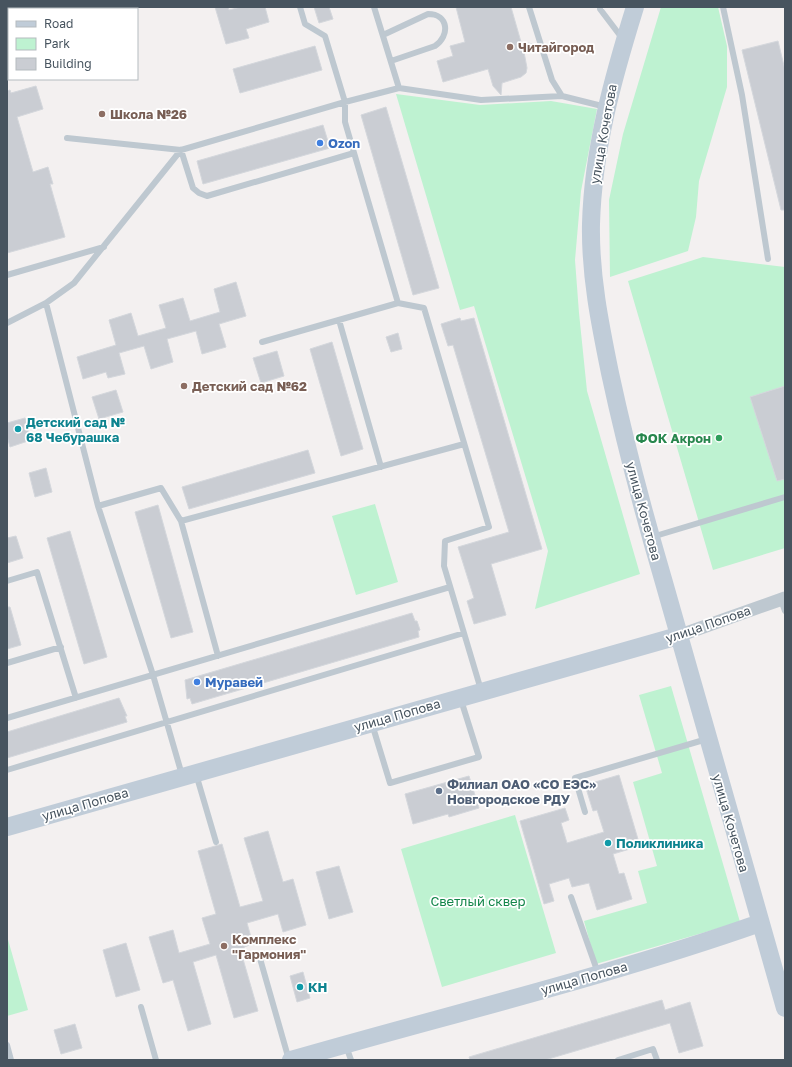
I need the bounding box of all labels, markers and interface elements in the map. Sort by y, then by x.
legend [8,8,138,80]
text: Road [44,16,73,31]
text: Park [44,36,70,51]
place label: Читайгород [518,39,594,55]
marker: Читайгород [505,42,515,52]
text: Building [44,56,92,71]
street label: улица Кочетова [586,83,620,185]
place label: Школа №26 [110,106,187,122]
marker: Школа №26 [97,109,107,119]
place label: Ozon [328,135,360,151]
marker: Ozon [315,138,325,148]
place label: Детский сад №62 [192,378,307,394]
marker: Детский сад №62 [179,381,189,391]
place label: Детский сад № 68 Чебурашка [26,414,125,445]
marker: Детский сад № 68 Чебурашка [13,424,23,434]
place label: ФОК Акрон [636,430,711,446]
marker: ФОК Акрон [714,433,724,443]
street label: улица Кочетова [623,460,665,562]
street label: улица Попова [663,602,753,646]
place label: Муравей [205,674,263,690]
marker: Муравей [192,677,202,687]
street label: улица Попова [352,695,442,735]
street label: улица Кочетова [709,772,753,874]
place label: Филиал ОАО «СО ЕЭС» Новгородское РДУ [447,776,596,807]
street label: улица Попова [40,784,130,824]
marker: Филиал ОАО «СО ЕЭС» Новгородское РДУ [434,786,444,796]
place label: Поликлиника [616,835,704,851]
marker: Поликлиника [603,838,613,848]
park label: Светлый сквер [430,893,526,909]
place label: Комплекс "Гармония" [232,931,306,962]
marker: Комплекс "Гармония" [219,941,229,951]
street label: улица Попова [539,958,629,998]
place label: КН [308,979,327,995]
marker: КН [295,982,305,992]

